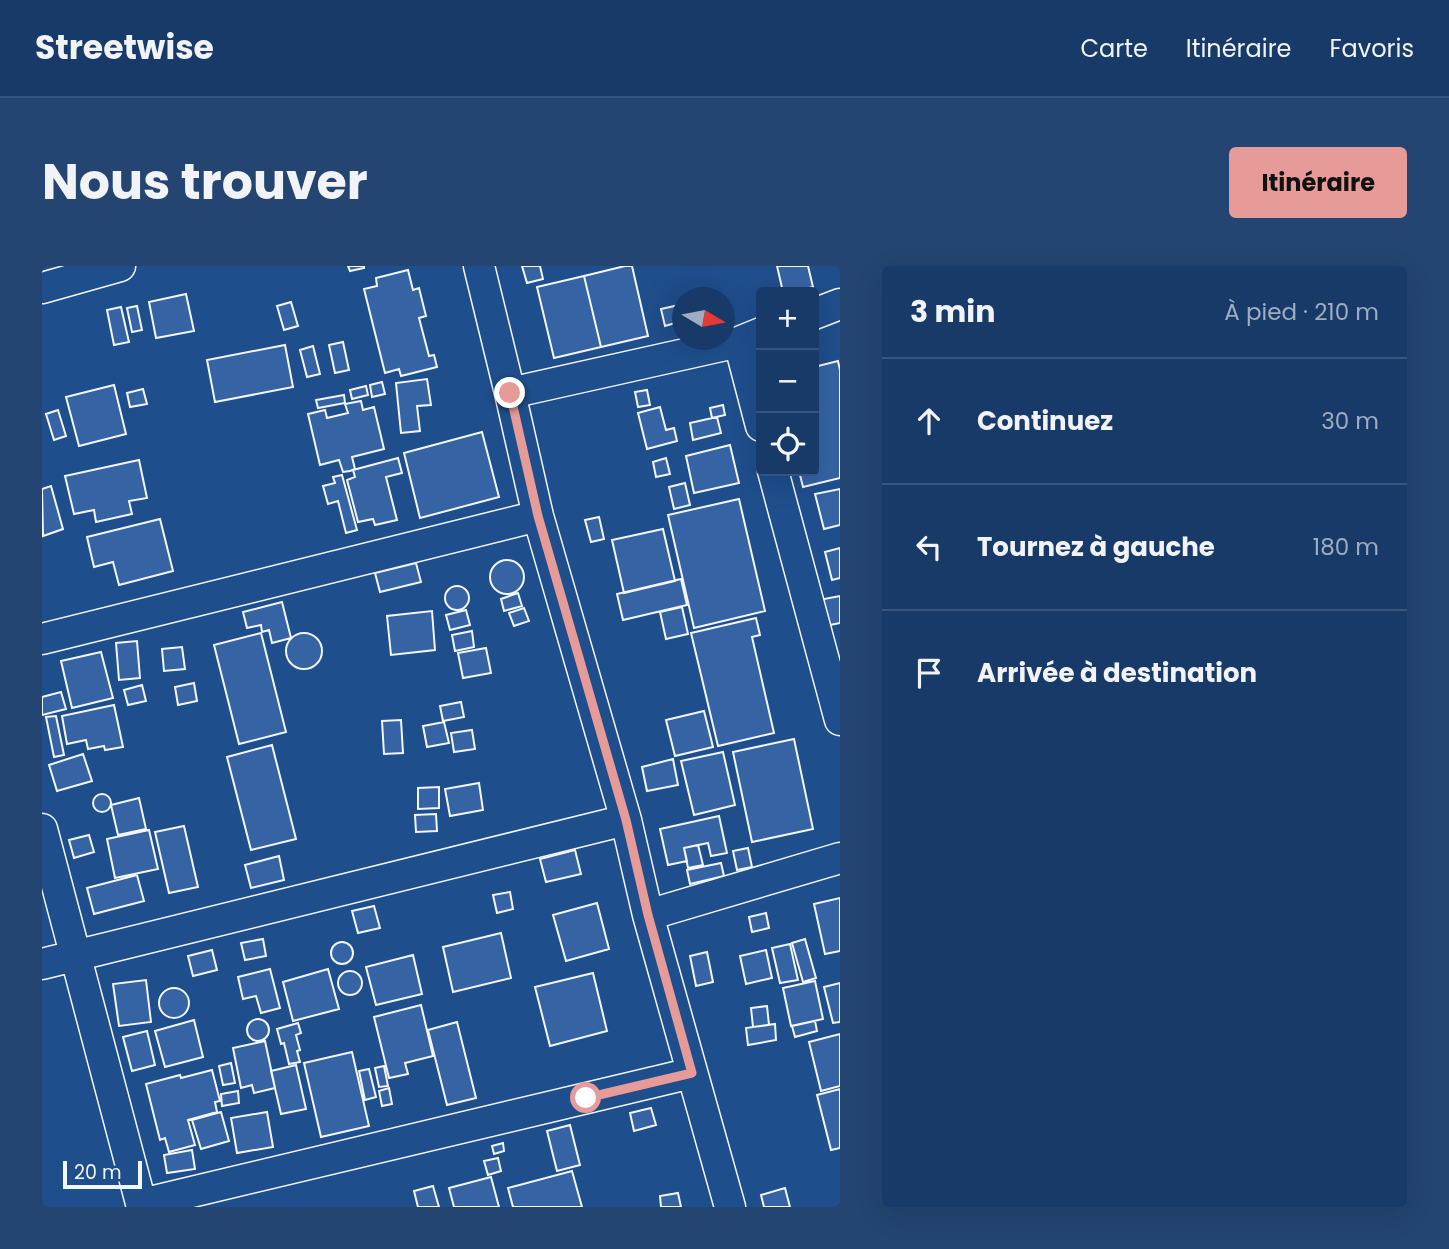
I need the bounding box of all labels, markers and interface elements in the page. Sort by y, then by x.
text: Streetwise [35,24,214,71]
text: Carte [1080,32,1148,65]
text: Itinéraire [1186,32,1291,65]
text: Favoris [1329,32,1414,65]
button: Itinéraire [1229,147,1407,218]
text: Nous trouver [42,148,368,216]
north arrow [672,287,735,350]
map controls [756,287,819,476]
button: + [756,287,819,350]
text: 3 min [910,290,995,333]
text: À pied · 210 m [1224,296,1379,328]
button: − [756,350,819,413]
route end [494,377,525,408]
icon: ahead [910,402,948,440]
text: Continuez [977,403,1113,439]
text: 30 m [1321,405,1379,437]
button: locate [756,413,819,476]
icon: left [910,528,948,566]
text: Tournez à gauche [977,529,1215,565]
text: 180 m [1313,531,1379,563]
icon: arrive [910,654,948,692]
text: Arrivée à destination [977,655,1257,691]
route start [570,1082,601,1113]
scale bar [63,1158,142,1190]
text: 20 m [74,1159,122,1186]

